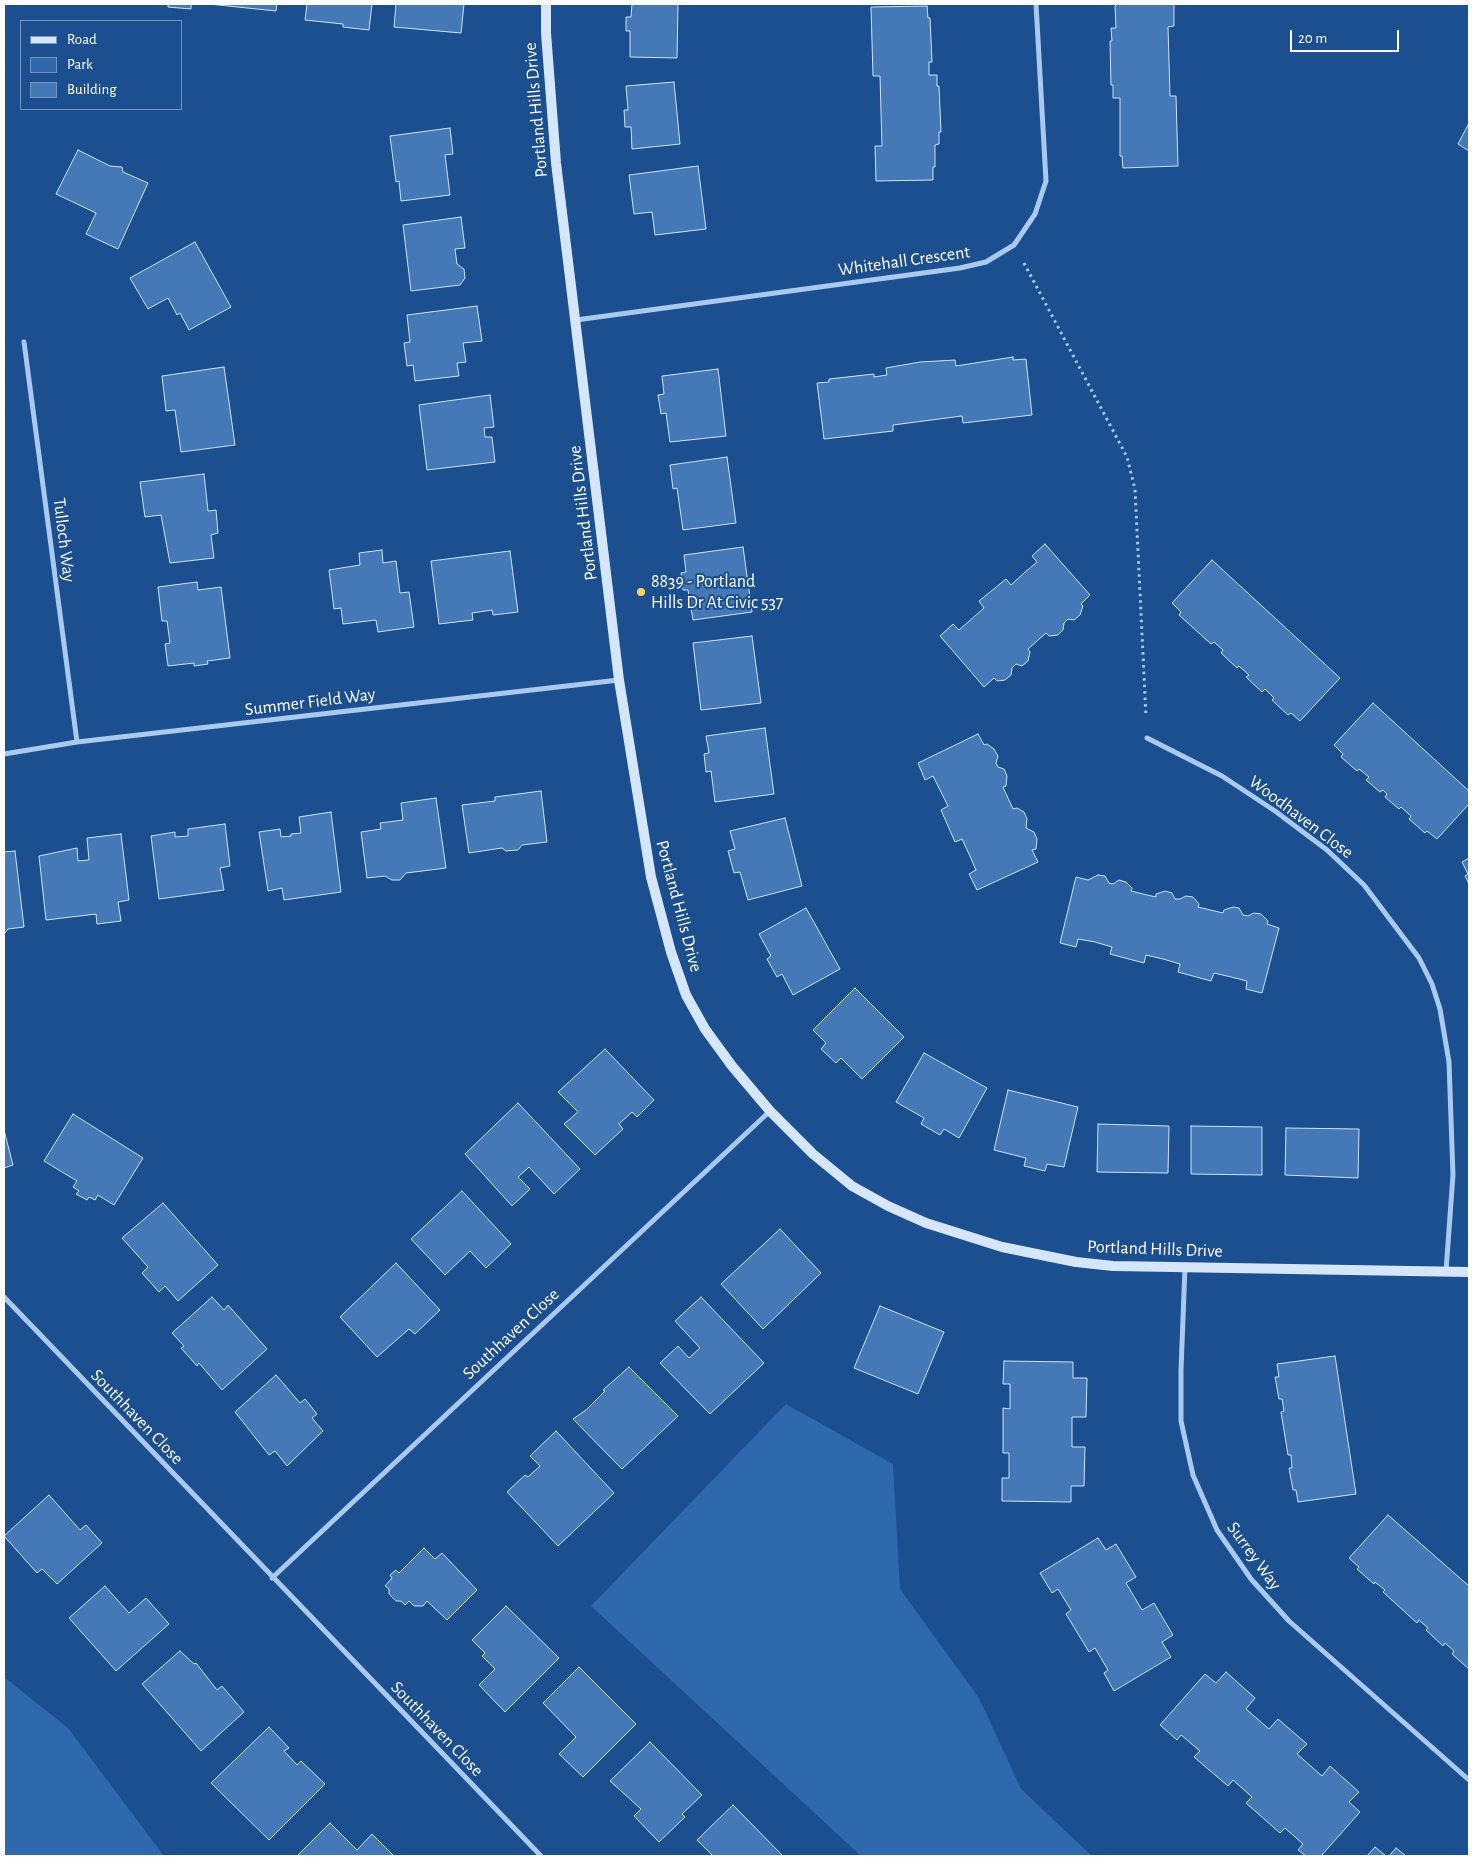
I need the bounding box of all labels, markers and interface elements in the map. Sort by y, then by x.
legend [20,20,182,110]
scale bar [1293,20,1402,52]
text: 20 m [1298,31,1327,46]
text: Road [67,32,97,47]
street label: Portland Hills Drive [519,42,553,178]
text: Park [67,57,93,72]
text: Building [67,82,117,97]
street label: Whitehall Crescent [837,241,971,281]
street label: Portland Hills Drive [564,444,602,582]
street label: Tulloch Way [48,497,80,583]
place label: 8839 - Portland Hills Dr At Civic 537 [651,571,783,614]
marker: 8839 - Portland Hills Dr At Civic 537 [635,586,647,598]
street label: Summer Field Way [244,683,376,721]
street label: Woodhaven Close [1244,771,1358,863]
street label: Portland Hills Drive [651,838,707,974]
street label: Portland Hills Drive [1087,1236,1223,1262]
street label: Southhaven Close [458,1284,564,1384]
street label: Southhaven Close [86,1365,188,1469]
street label: Surrey Way [1222,1518,1286,1594]
street label: Southhaven Close [386,1677,488,1781]

